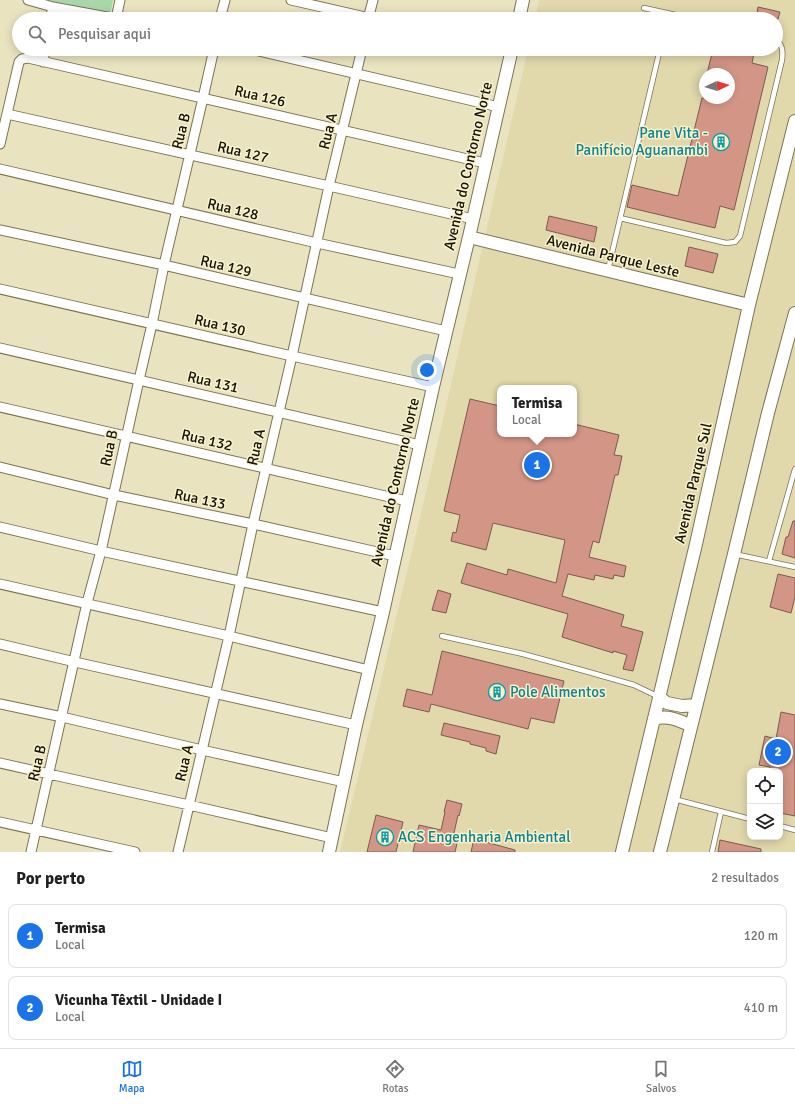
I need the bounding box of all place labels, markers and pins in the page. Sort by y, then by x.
place label: Pane Vita - Panifício Aguanambi [575,124,708,159]
building icon: Pane Vita - Panifício Aguanambi [711,132,731,152]
pin: 1 [524,450,550,480]
building icon: Pole Alimentos [487,682,507,702]
place label: Pole Alimentos [510,683,606,701]
pin: 2 [765,737,791,767]
building icon: ACS Engenharia Ambiental [375,827,395,847]
place label: ACS Engenharia Ambiental [398,828,571,846]

